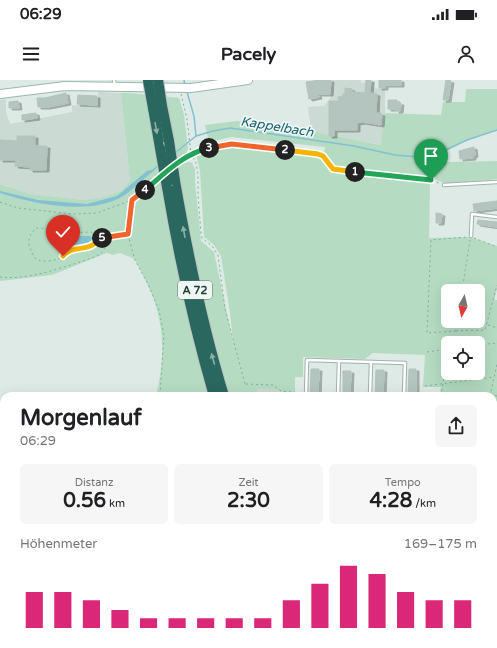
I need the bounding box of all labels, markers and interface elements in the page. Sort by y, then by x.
text: 06:29 [20,5,62,23]
icon: menu [20,43,42,65]
text: Pacely [221,43,276,65]
icon: person [455,43,477,65]
water label: Kappelbach [239,113,315,141]
one-way arrow [154,122,160,134]
pin: 3 [199,138,219,158]
pin [414,139,448,180]
pin: 2 [275,140,295,160]
text: 3 [206,141,212,154]
text: 2 [282,143,288,156]
icon: arrive [420,145,442,167]
pin: 1 [345,162,365,182]
text: 1 [352,165,358,178]
pin: 4 [135,180,155,200]
text: 4 [142,183,148,196]
pin [46,215,80,256]
icon: check [52,221,74,243]
one-way arrow [181,226,187,238]
pin: 5 [92,228,112,248]
text: 5 [99,231,105,244]
road number: A 72 [178,281,212,299]
north arrow [441,284,485,328]
map controls [441,284,485,380]
button: locate [441,336,485,380]
one-way arrow [209,352,215,365]
text: Morgenlauf [20,405,142,431]
button: share [435,405,477,447]
text: 06:29 [20,433,56,449]
text: Distanz [75,476,114,489]
text: Zeit [238,476,259,489]
text: Tempo [385,476,421,489]
text: 0.56 [63,489,106,513]
text: 2:30 [227,489,270,513]
text: 4:28 [369,489,412,513]
text: km [106,497,125,510]
text: /km [412,497,436,510]
text: Höhenmeter [20,536,97,552]
text: 169–175 m [404,536,477,552]

